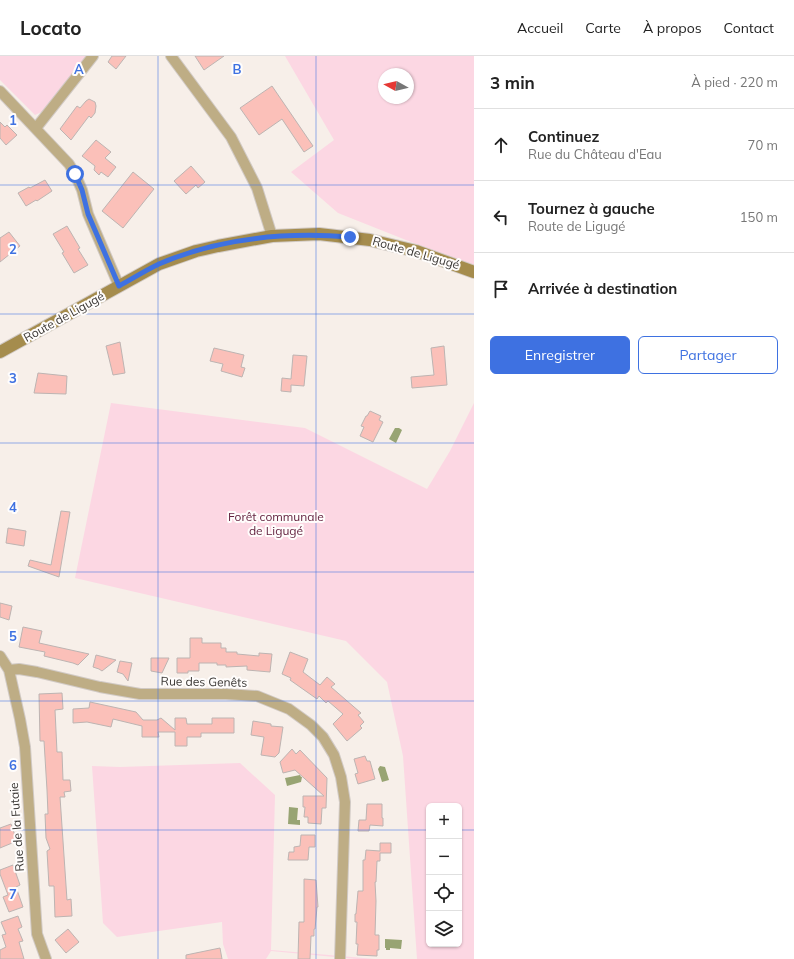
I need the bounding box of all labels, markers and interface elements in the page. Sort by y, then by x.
text: Locato [20,16,81,40]
text: Accueil [517,19,563,37]
text: Carte [585,19,621,37]
text: À propos [643,19,702,37]
text: Contact [724,19,774,37]
text: A [74,61,84,77]
text: B [233,61,242,77]
north arrow [378,68,414,104]
text: 3 min [490,72,535,93]
text: À pied · 220 m [691,74,778,90]
text: 1 [9,112,17,128]
text: Continuez [528,127,599,146]
icon: ahead [490,134,512,156]
text: 70 m [748,137,778,153]
text: Rue du Château d'Eau [528,146,662,162]
route start [66,165,84,183]
text: Tournez à gauche [528,199,655,218]
icon: left [490,206,512,228]
text: 150 m [740,209,778,225]
text: Route de Ligugé [528,218,625,234]
route end [341,228,359,246]
street label: Route de Ligugé [371,233,461,272]
text: 2 [9,241,17,257]
icon: arrive [490,278,512,300]
text: Arrivée à destination [528,279,677,298]
street label: Route de Ligugé [21,288,107,345]
button: Enregistrer [490,336,630,374]
button: Partager [638,336,778,374]
text: 3 [9,370,17,386]
text: 4 [9,499,17,515]
park label: Forêt communale de Ligugé [228,509,324,538]
text: 5 [9,628,17,644]
street label: Rue des Genêts [161,673,248,690]
text: 6 [9,757,17,773]
street label: Rue de la Futaie [6,782,27,872]
map controls [426,803,462,947]
button: + [426,803,462,839]
button: − [426,839,462,875]
button: locate [426,875,462,911]
text: 7 [9,886,17,902]
button: layers [426,911,462,947]

